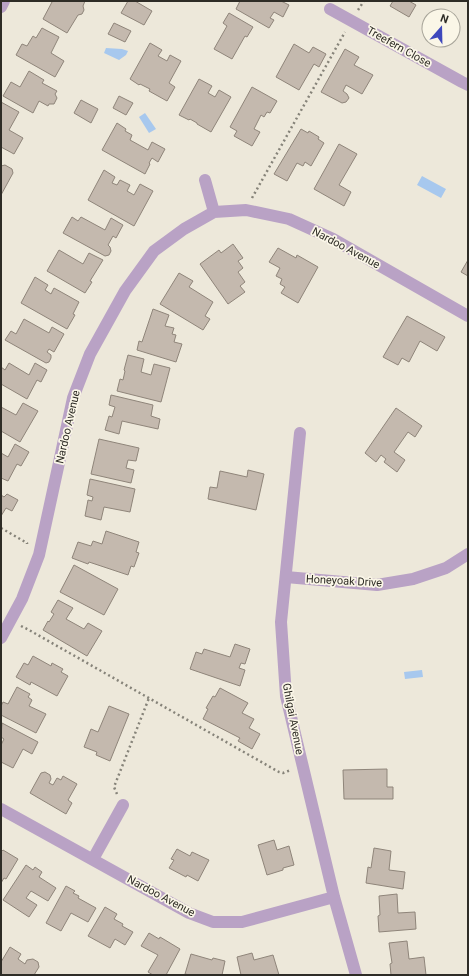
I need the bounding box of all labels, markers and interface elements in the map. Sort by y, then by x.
north arrow [421,8,461,48]
text: N [438,12,450,27]
street label: Treefern Close [365,24,433,70]
street label: Nardoo Avenue [310,225,382,271]
street label: Nardoo Avenue [53,389,83,465]
street label: Honeyoak Drive [306,573,383,589]
street label: Ghilgai Avenue [280,682,306,756]
street label: Nardoo Avenue [125,873,197,919]

